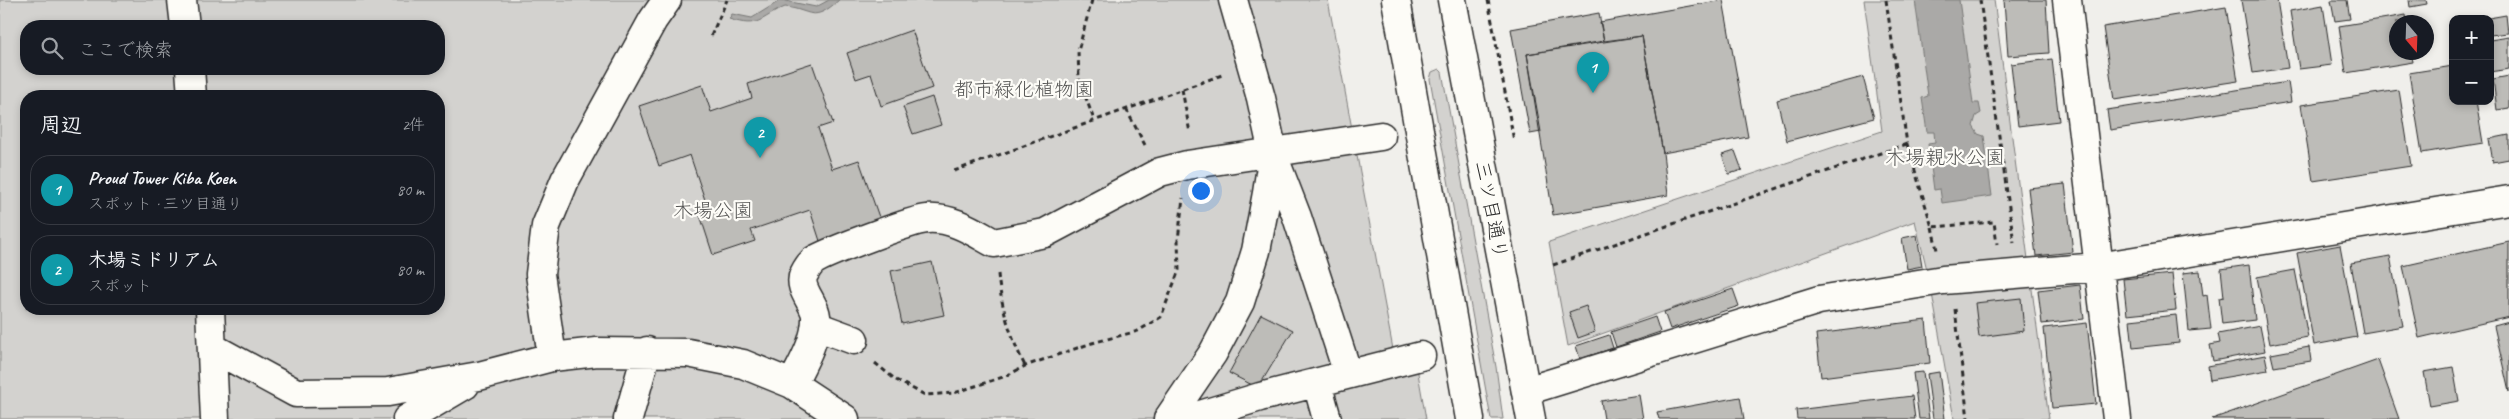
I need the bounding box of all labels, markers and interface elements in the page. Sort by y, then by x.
north arrow [2389,15,2434,60]
map controls [2449,15,2494,105]
button: + [2449,15,2494,60]
search box [20,20,445,75]
icon: search [38,34,66,62]
text: ここで検索 [78,38,173,62]
pin: 1 [1577,52,1609,93]
button: − [2449,60,2494,105]
park label: 都市緑化植物園 [954,77,1094,102]
text: 周辺 [40,112,82,138]
text: 2件 [402,115,425,135]
pin: 2 [744,117,776,158]
park label: 木場親水公園 [1885,145,2005,170]
street label: 三ツ目通り [1470,159,1513,262]
text: Proud Tower Kiba Koen [88,166,236,190]
your location [1188,178,1214,204]
text: 1 [53,180,61,200]
text: 80 m [397,180,424,200]
text: スポット · 三ツ目通り [88,194,243,214]
park label: 木場公園 [673,198,753,223]
text: 木場ミドリアム [88,248,220,272]
text: 2 [53,260,61,280]
text: 80 m [397,260,424,280]
text: スポット [88,276,152,296]

